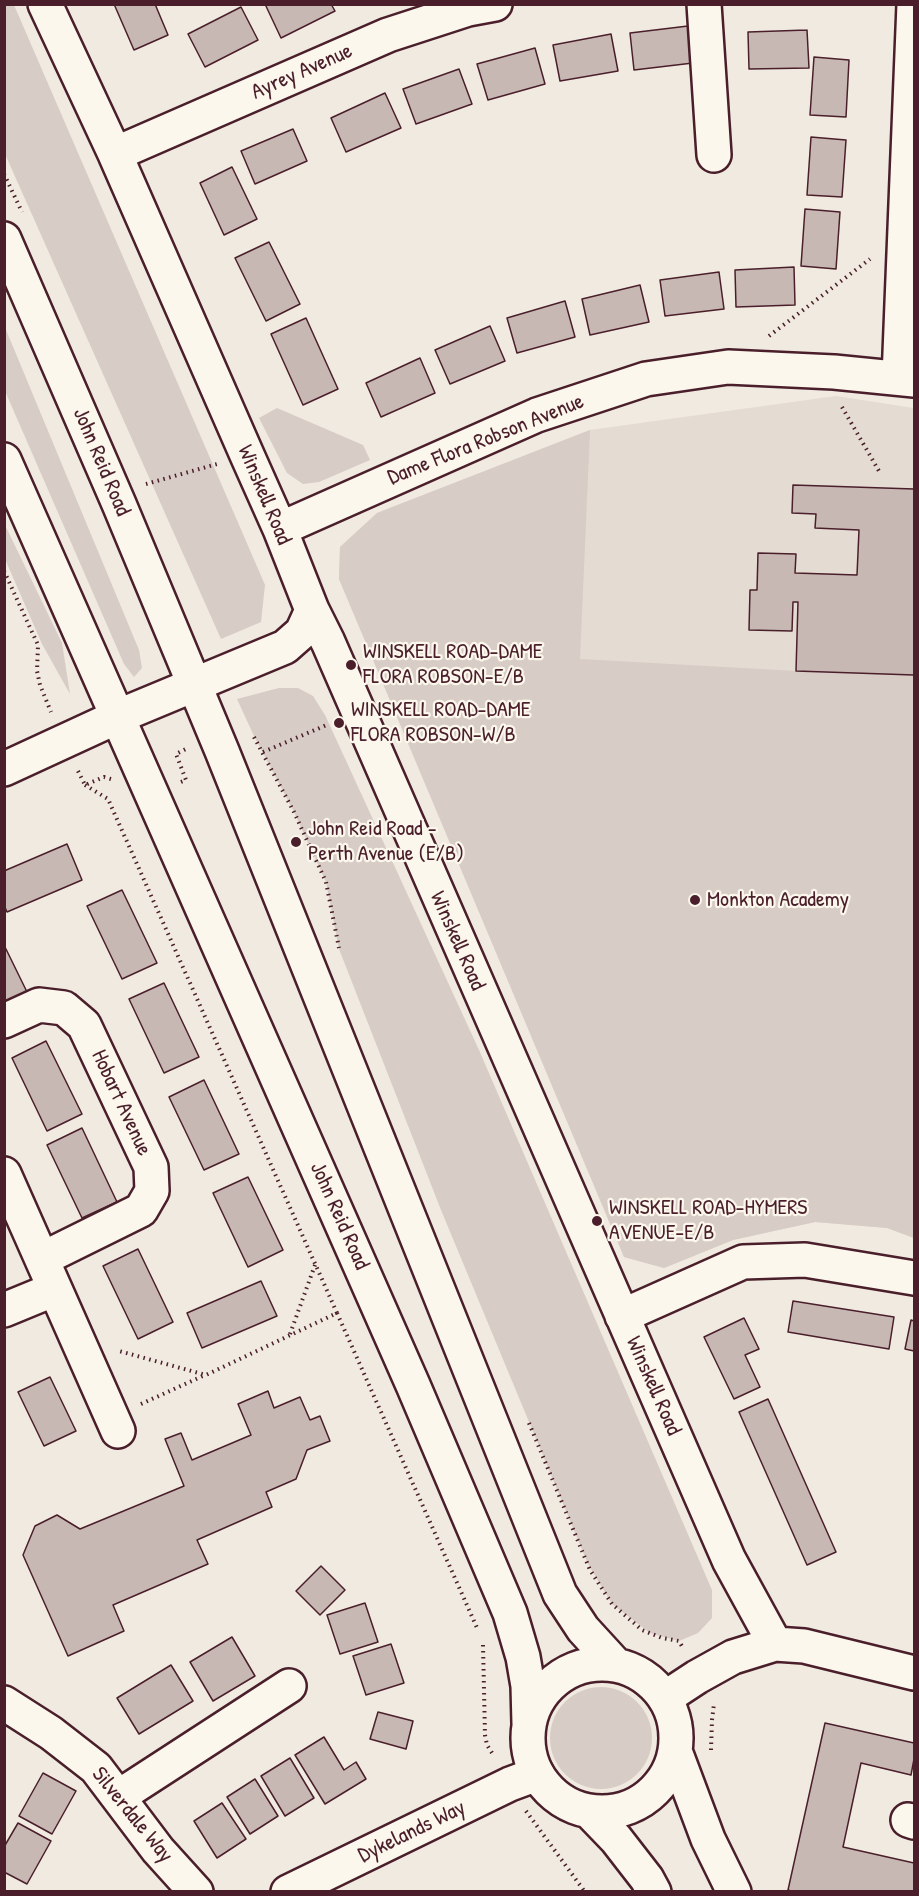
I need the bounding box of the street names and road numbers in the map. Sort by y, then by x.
street label: Ayrey Avenue [248,38,356,106]
street label: Dame Flora Robson Avenue [384,389,588,491]
street label: John Reid Road [66,404,136,520]
street label: Winskell Road [231,441,297,549]
street label: Winskell Road [424,887,490,995]
street label: Hobart Avenue [85,1046,157,1160]
street label: John Reid Road [304,1158,374,1274]
street label: Winskell Road [620,1332,686,1440]
street label: Silverdale Way [85,1762,179,1868]
street label: Dykelands Way [354,1795,470,1869]

